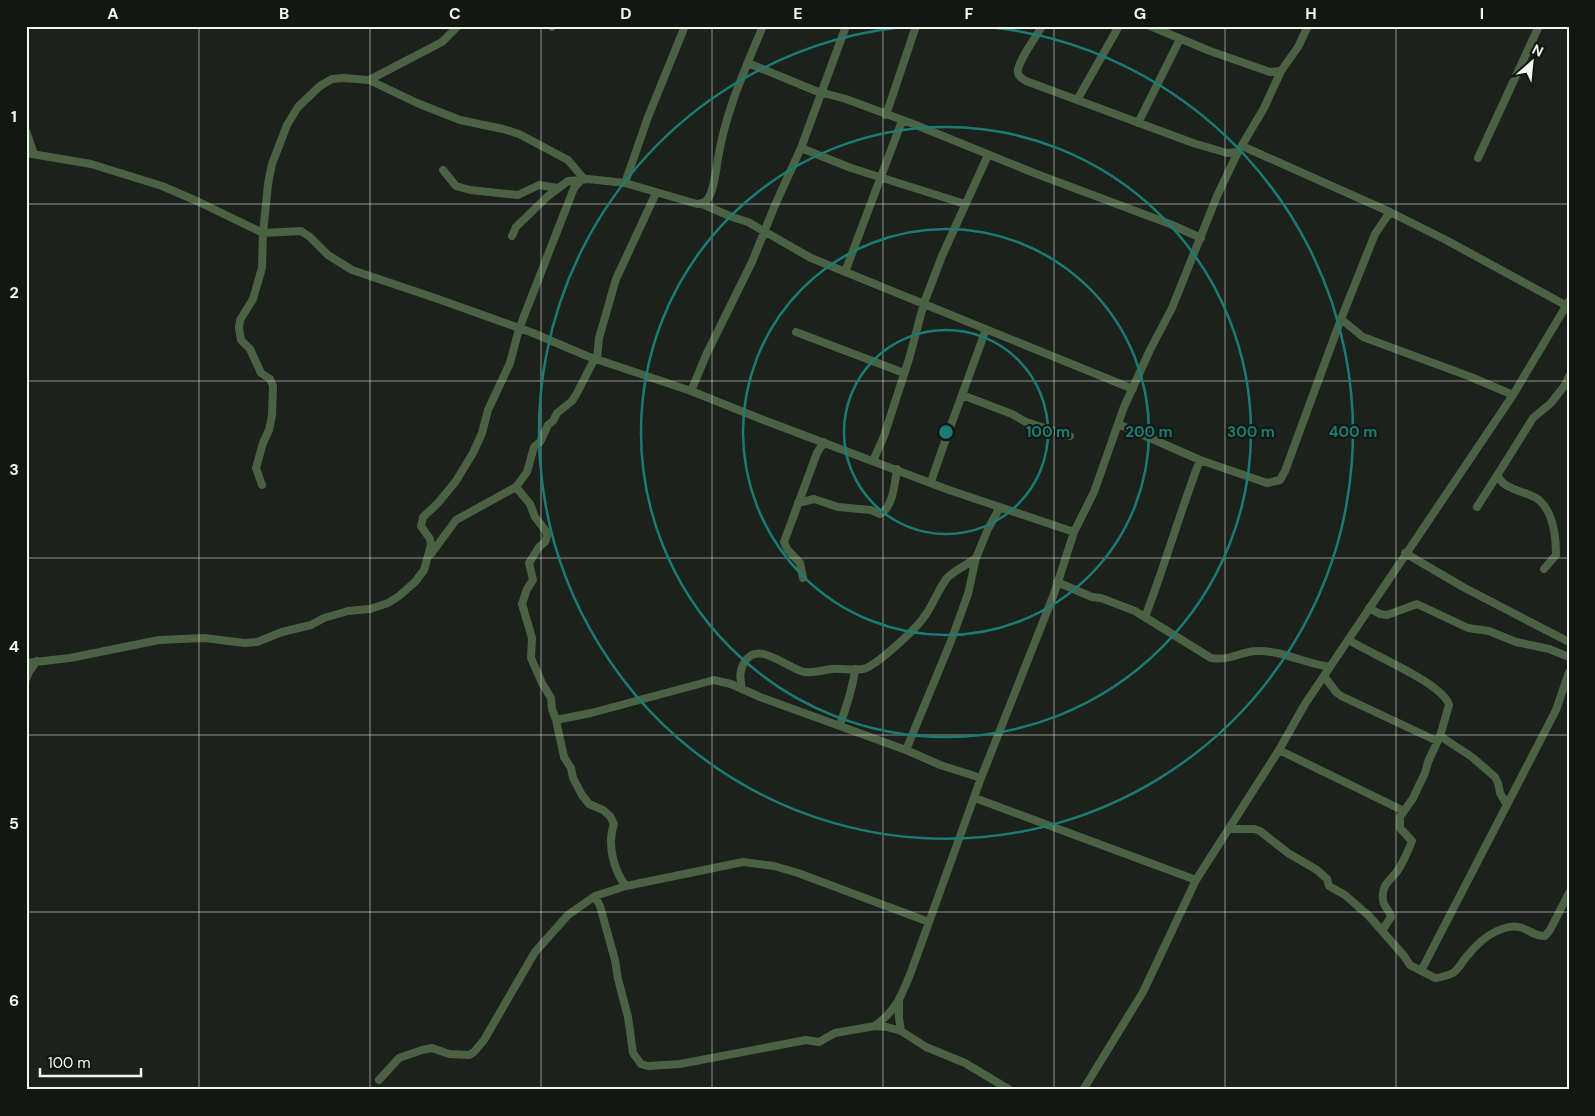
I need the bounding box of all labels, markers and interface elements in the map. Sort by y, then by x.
text: A [107,3,119,24]
text: B [279,3,289,24]
text: C [449,3,461,24]
text: D [620,3,632,24]
text: E [793,3,803,24]
text: F [965,3,974,24]
text: G [1134,3,1146,24]
text: H [1305,3,1317,24]
text: I [1480,3,1484,24]
north arrow [1508,38,1558,88]
text: N [1529,40,1547,61]
text: 1 [11,106,17,127]
text: 2 [9,282,19,303]
text: 100 m [1026,422,1070,442]
text: 200 m [1125,422,1173,442]
text: 300 m [1227,422,1275,442]
text: 400 m [1329,422,1377,442]
centre of rings [937,423,955,441]
text: 3 [9,459,19,480]
text: 4 [9,636,19,657]
text: 5 [9,813,19,834]
text: 6 [9,990,19,1011]
scale bar [40,1046,141,1078]
text: 100 m [48,1053,91,1073]

